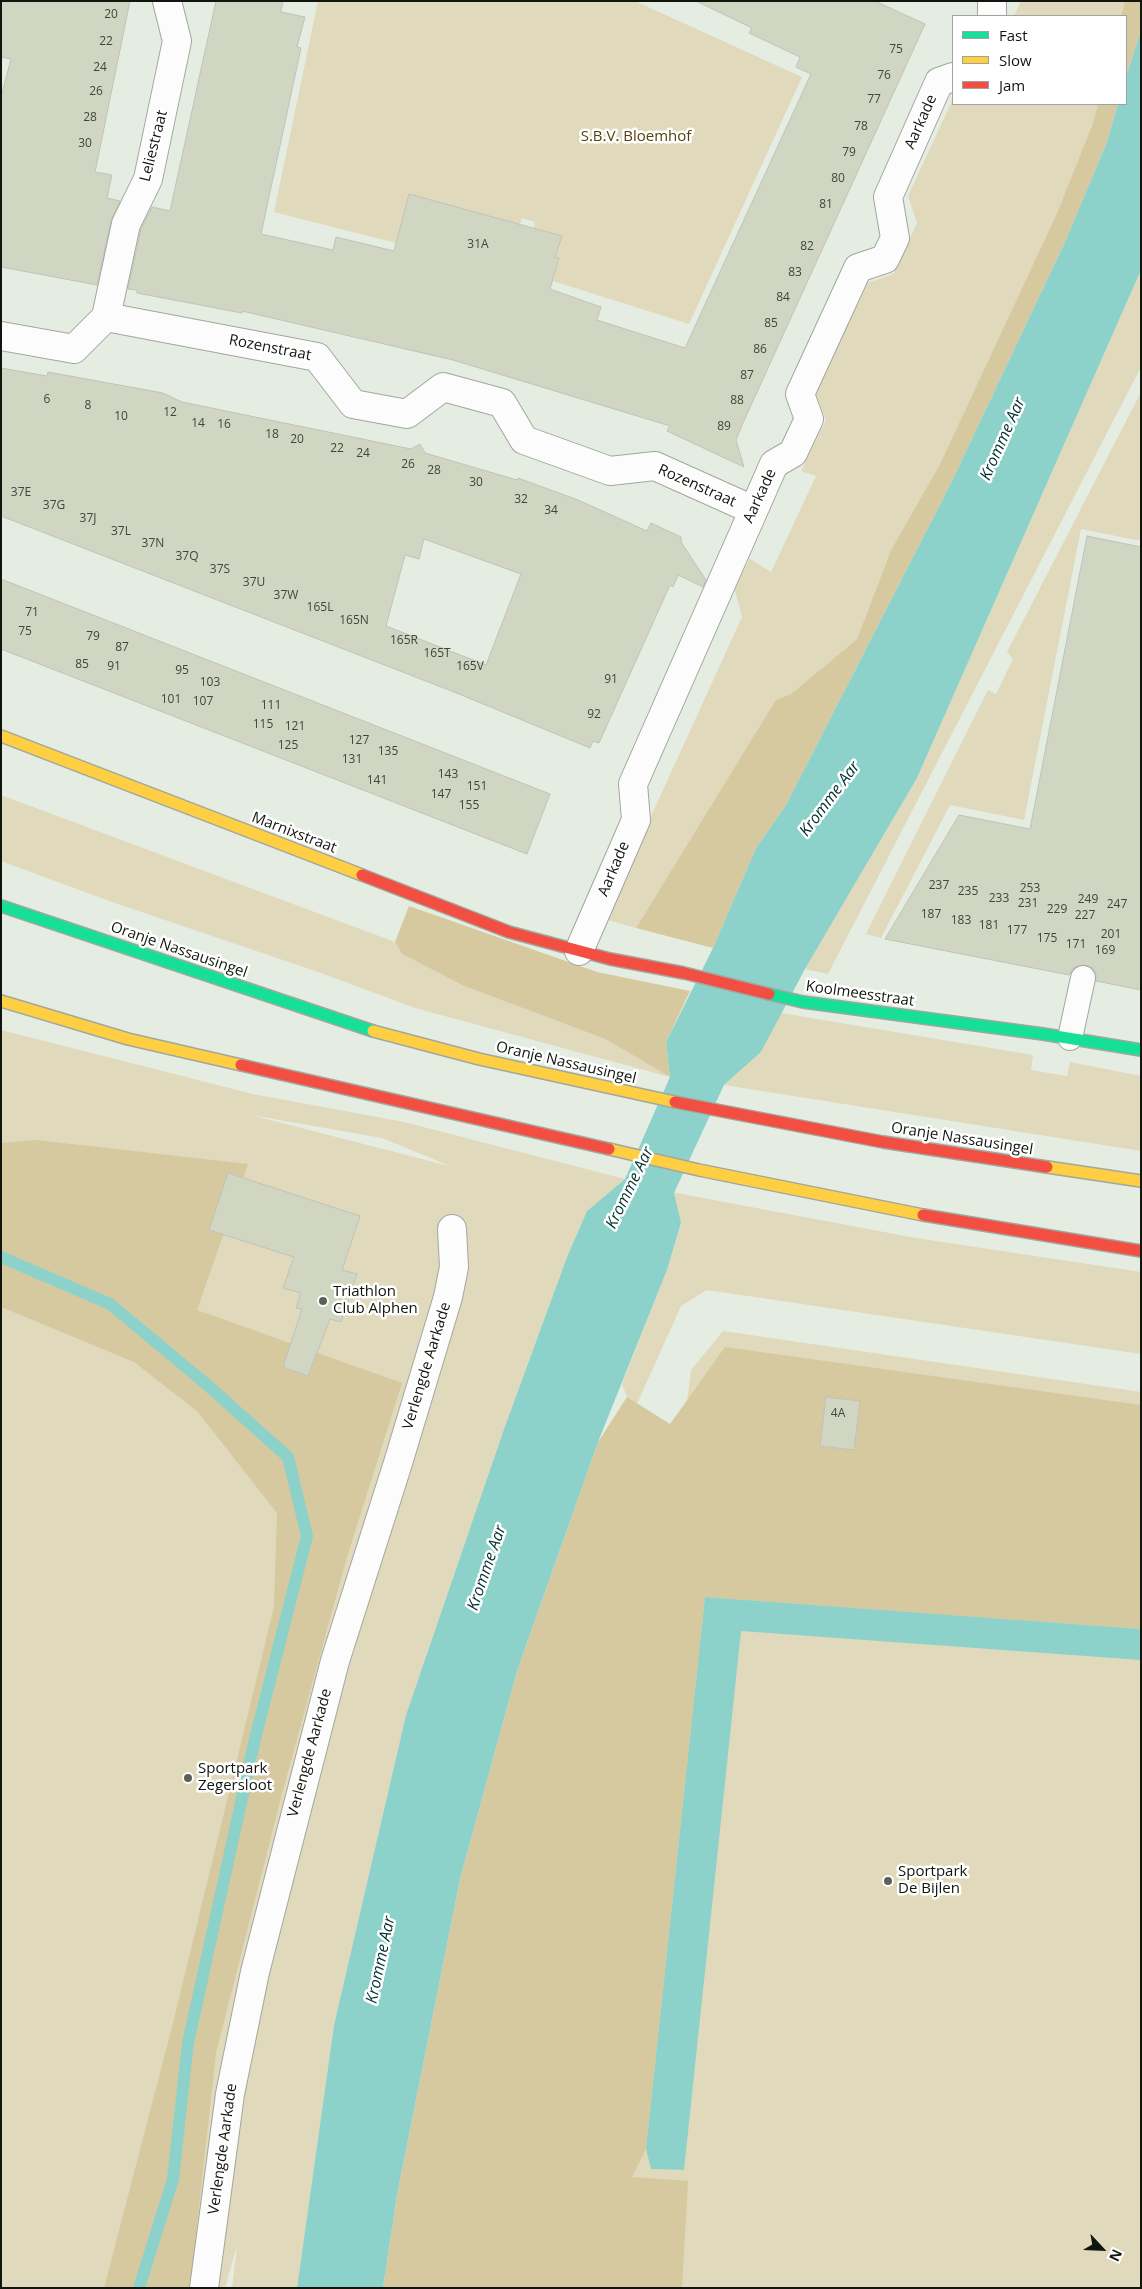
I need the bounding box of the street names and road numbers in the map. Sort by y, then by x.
street label: Aarkade [901,92,941,152]
street label: Leliestraat [136,108,172,184]
street label: Rozenstraat [227,331,313,365]
street label: Rozenstraat [655,461,739,511]
street label: Aarkade [740,466,780,526]
street label: Marnixstraat [249,809,339,857]
street label: Aarkade [594,839,634,899]
street label: Oranje Nassausingel [108,918,250,982]
street label: Koolmeesstraat [805,977,915,1011]
street label: Oranje Nassausingel [494,1038,638,1088]
street label: Oranje Nassausingel [890,1119,1034,1159]
street label: Verlengde Aarkade [399,1300,455,1432]
street label: Verlengde Aarkade [284,1687,336,1819]
street label: Verlengde Aarkade [205,2082,241,2216]

